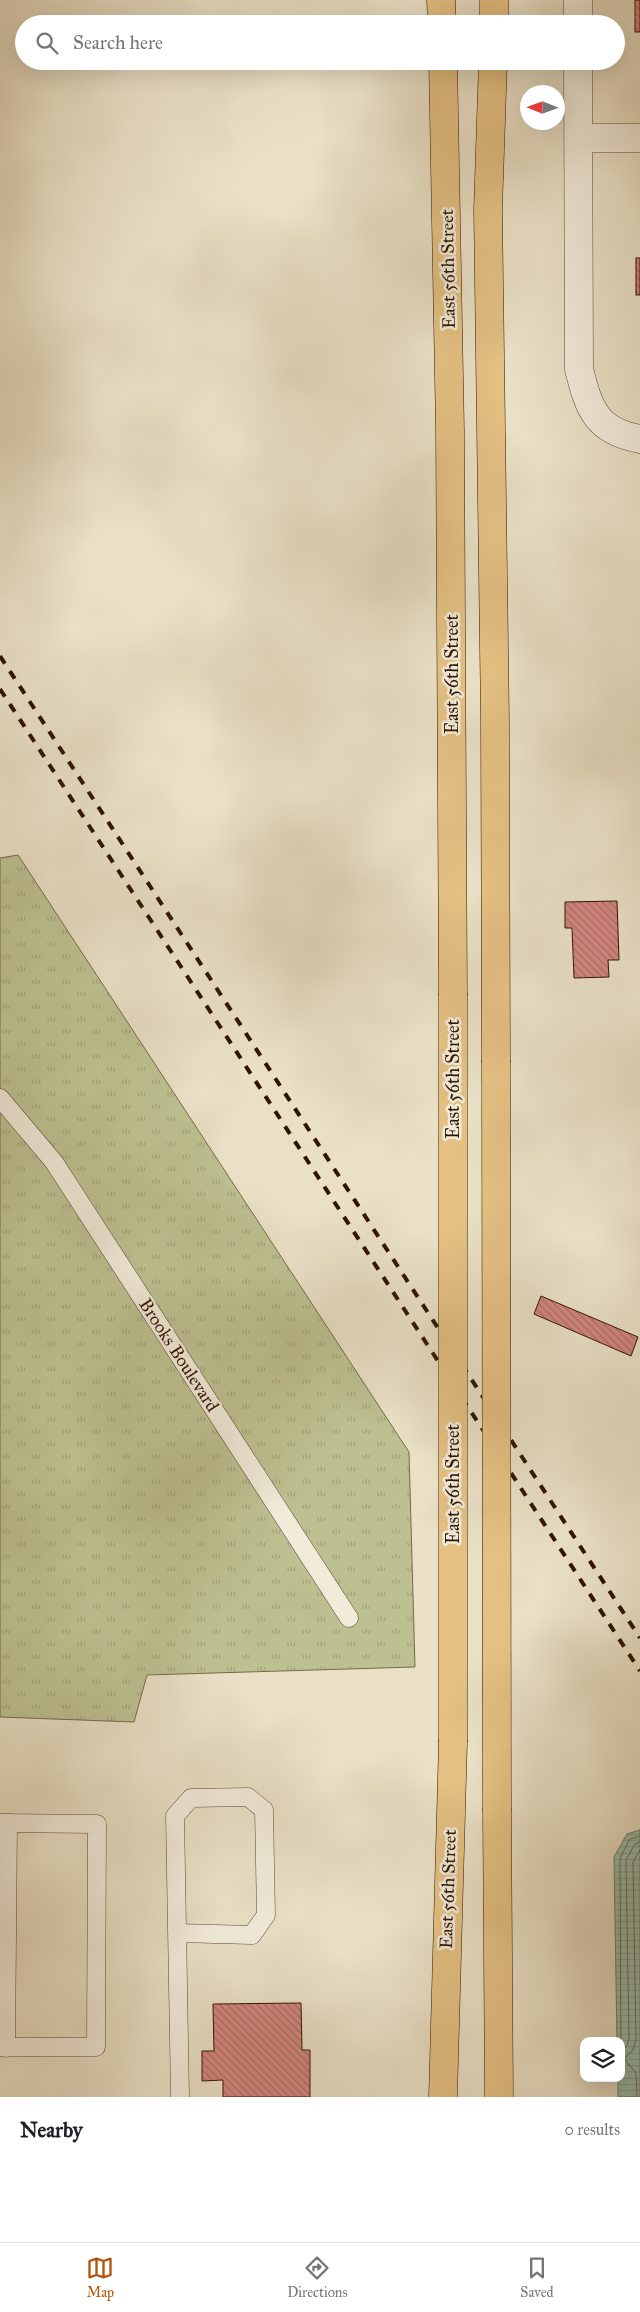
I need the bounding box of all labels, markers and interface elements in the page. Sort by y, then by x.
search box [15,15,625,70]
icon: search [33,29,61,57]
text: Search here [73,31,163,54]
north arrow [520,85,565,130]
street label: East 56th Street [436,208,460,329]
street label: East 56th Street [441,613,463,734]
street label: East 56th Street [442,1018,464,1139]
street label: Brooks Boulevard [134,1294,224,1416]
street label: East 56th Street [442,1423,464,1544]
street label: East 56th Street [435,1828,461,1949]
map controls [580,2037,625,2082]
button: layers [580,2037,625,2082]
text: Nearby [20,2117,83,2143]
text: 0 results [565,2120,620,2139]
tab: Map [86,2254,114,2301]
tab: Directions [287,2254,348,2301]
tab: Saved [520,2254,554,2301]

